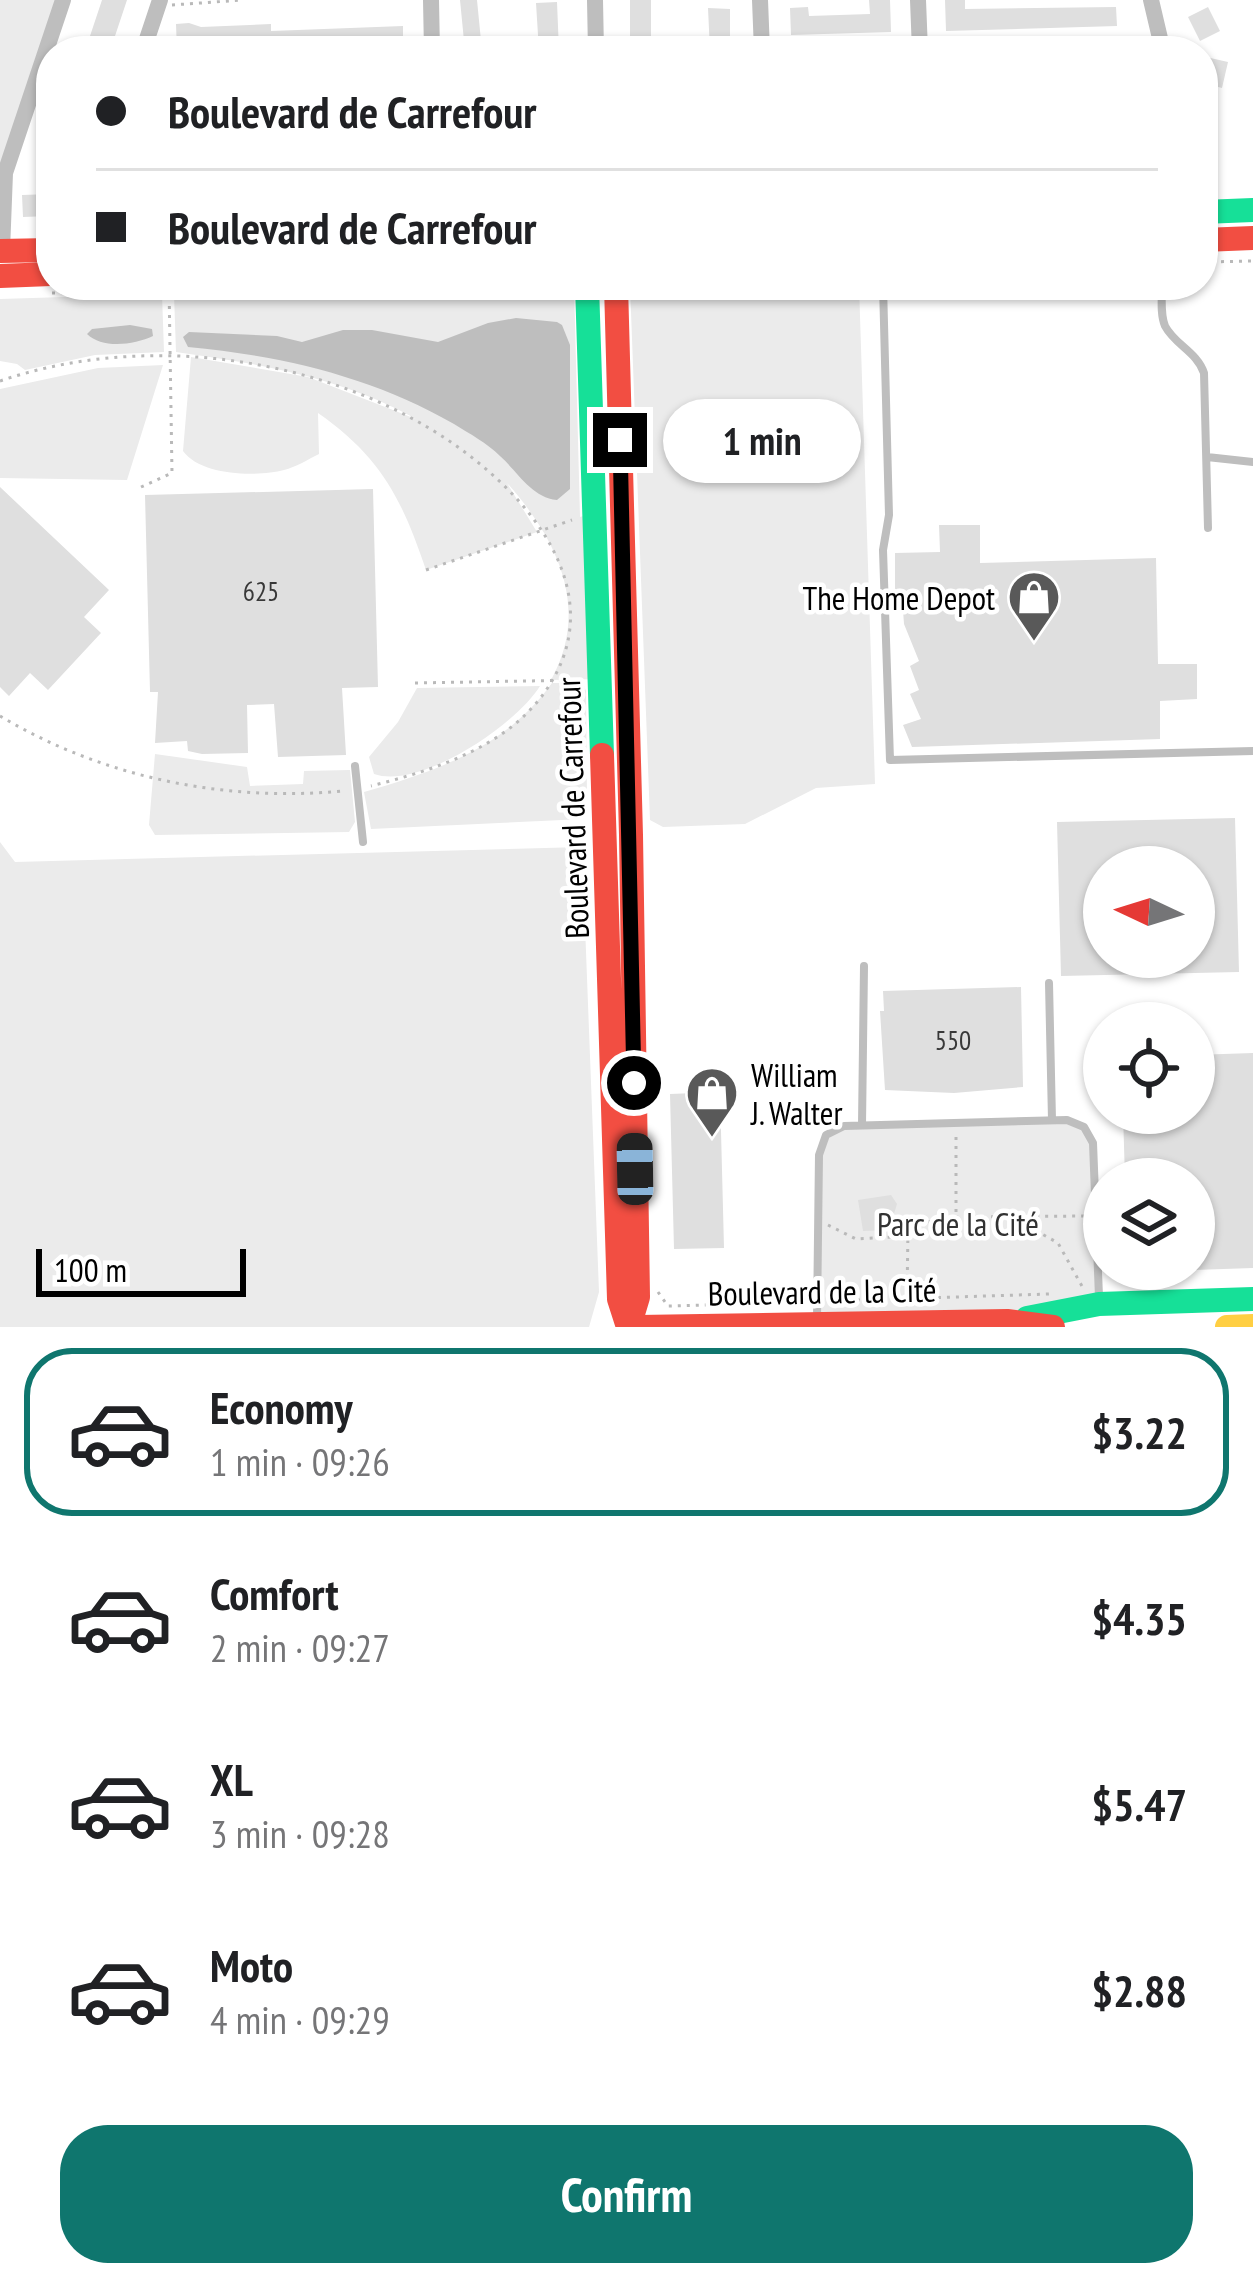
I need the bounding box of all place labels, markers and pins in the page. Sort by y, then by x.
shop icon: The Home Depot [1006,569,1062,643]
place label: The Home Depot [802,576,995,619]
place label: William J. Walter [750,1053,843,1134]
shop icon: William J. Walter [684,1065,740,1139]

